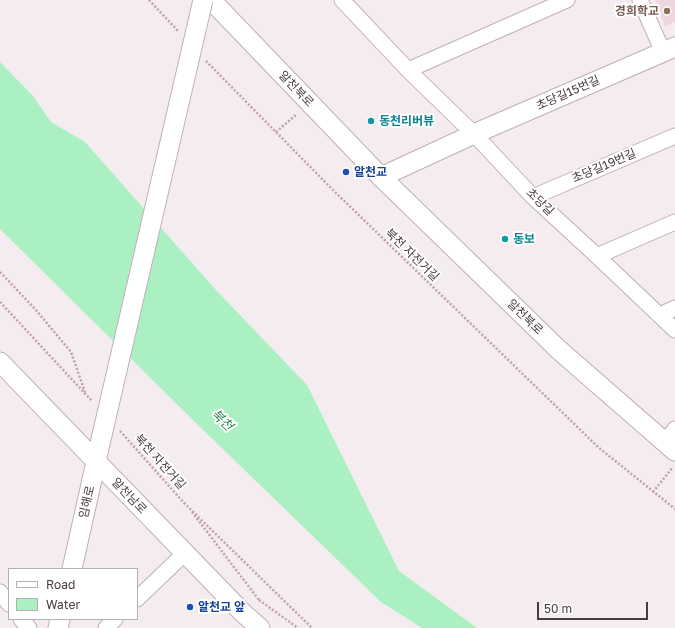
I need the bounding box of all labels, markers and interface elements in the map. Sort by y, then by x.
place label: 경희학교 [615,4,659,18]
marker: 경희학교 [662,6,672,16]
street label: 알천북로 [275,68,317,110]
street label: 초당길15번길 [534,73,602,113]
place label: 동천리버뷰 [379,114,434,128]
marker: 동천리버뷰 [366,116,376,126]
street label: 초당길19번길 [570,146,638,186]
place label: 알천교 [354,165,387,179]
marker: 알천교 [341,167,351,177]
street label: 초당길 [523,185,557,219]
street label: 북천 자전거길 [382,226,442,284]
place label: 동보 [513,232,535,246]
marker: 동보 [500,234,510,244]
street label: 알천북로 [504,296,546,338]
water label: 북천 [208,406,236,434]
street label: 북천 자전거길 [131,431,189,493]
street label: 알천남로 [108,475,150,517]
street label: 임해로 [76,484,98,520]
legend [8,568,138,620]
text: Road [46,577,75,592]
scale bar [539,594,650,620]
text: Water [46,597,80,612]
place label: 알천교 앞 [198,600,245,614]
text: 50 m [544,601,572,616]
marker: 알천교 앞 [185,602,195,612]

